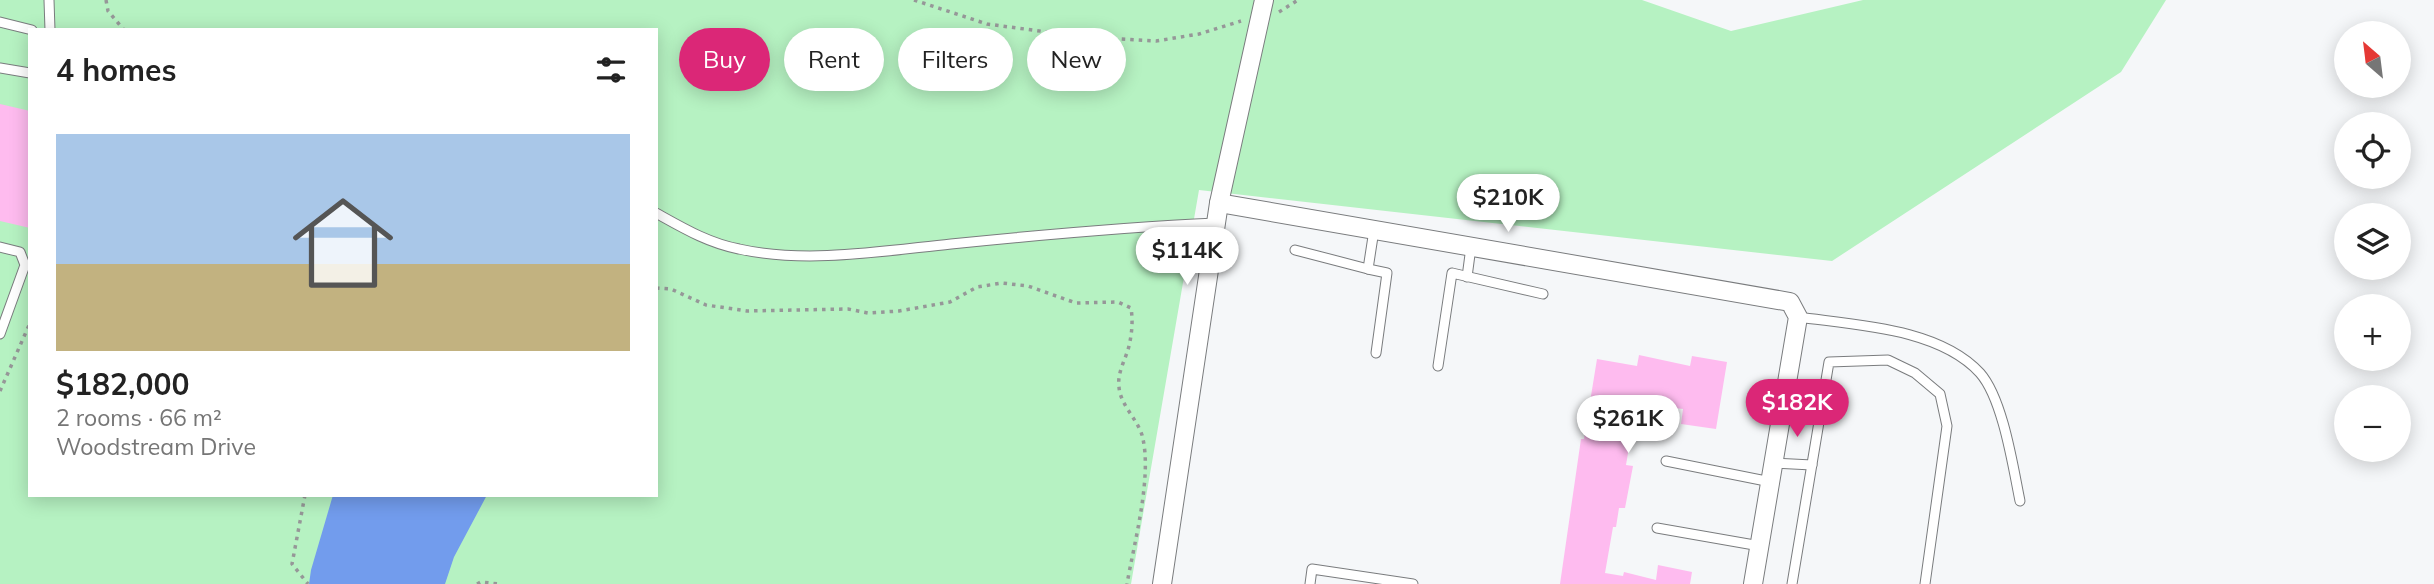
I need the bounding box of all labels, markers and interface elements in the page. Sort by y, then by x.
north arrow [2334,21,2412,98]
map controls [2334,21,2411,462]
chip: Buy [679,28,770,91]
chip: Rent [784,28,884,91]
chip: Filters [898,28,1013,91]
chip: New [1027,28,1126,91]
text: 4 homes [56,51,177,89]
icon: filters [592,51,630,89]
button: locate [2334,112,2411,189]
pin: $210K [1459,174,1557,234]
icon: home [280,180,406,306]
text: $210K [1473,182,1543,211]
button: layers [2334,203,2411,280]
pin: $114K [1138,228,1236,287]
text: $114K [1152,235,1222,264]
button: + [2334,294,2411,371]
text: $182,000 [56,365,189,403]
pin: $182K [1748,380,1846,439]
button: − [2334,385,2411,462]
text: $182K [1762,387,1832,416]
pin: $261K [1579,396,1677,455]
text: 2 rooms · 66 m² [56,403,222,432]
text: $261K [1593,403,1663,432]
text: Woodstream Drive [56,432,256,461]

